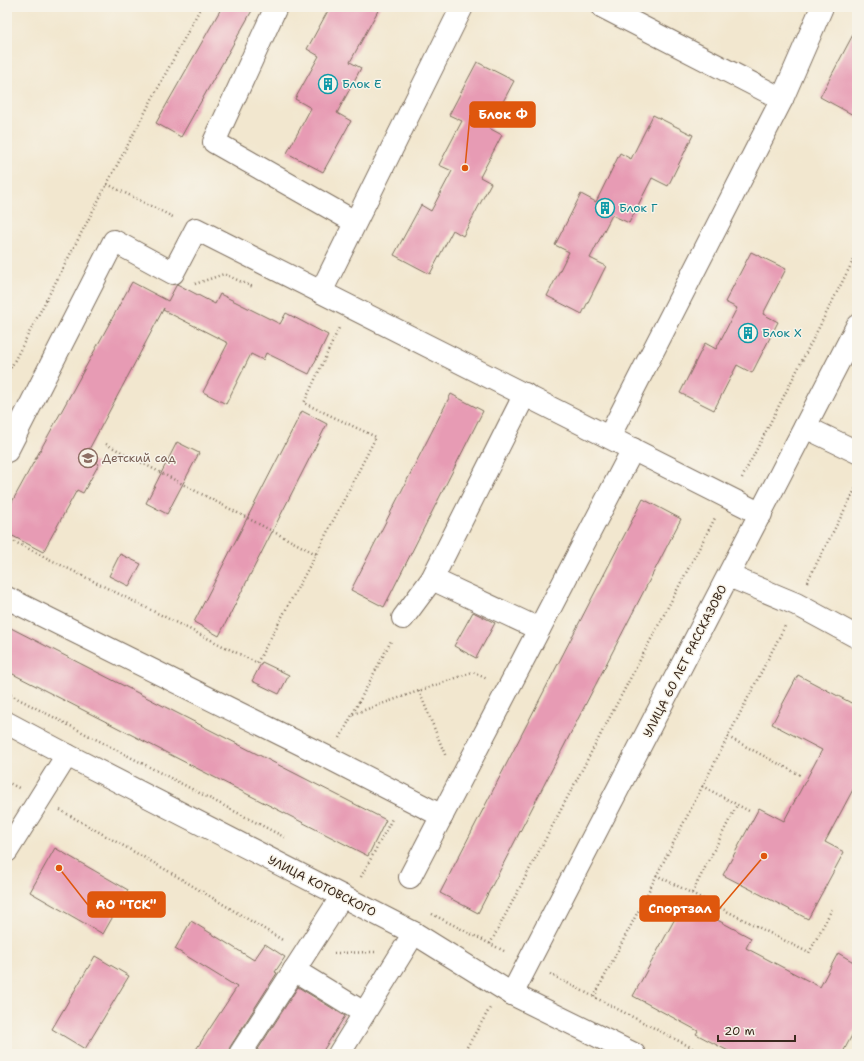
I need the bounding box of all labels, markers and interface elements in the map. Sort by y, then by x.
building icon: Блок Е [317,73,339,95]
place label: Блок Е [342,76,381,92]
callout: Блок Ф [470,102,535,127]
text: Блок Ф [478,106,528,123]
building icon: Блок Г [594,197,616,219]
place label: Блок Г [619,200,658,216]
building icon: Блок Х [737,322,759,344]
place label: Блок Х [762,325,802,341]
school or university icon: Детский сад [77,447,99,469]
place label: Детский сад [102,450,176,466]
street label: УЛИЦА 60 ЛЕТ РАССКАЗОВО [639,582,731,740]
street label: УЛИЦА КОТОВСКОГО [265,852,379,920]
callout: АО "ТСК" [88,892,165,917]
text: АО "ТСК" [96,896,157,913]
callout: Спортзал [640,896,719,921]
text: Спортзал [648,900,712,917]
scale bar [718,1017,795,1043]
text: 20 m [724,1023,755,1039]

